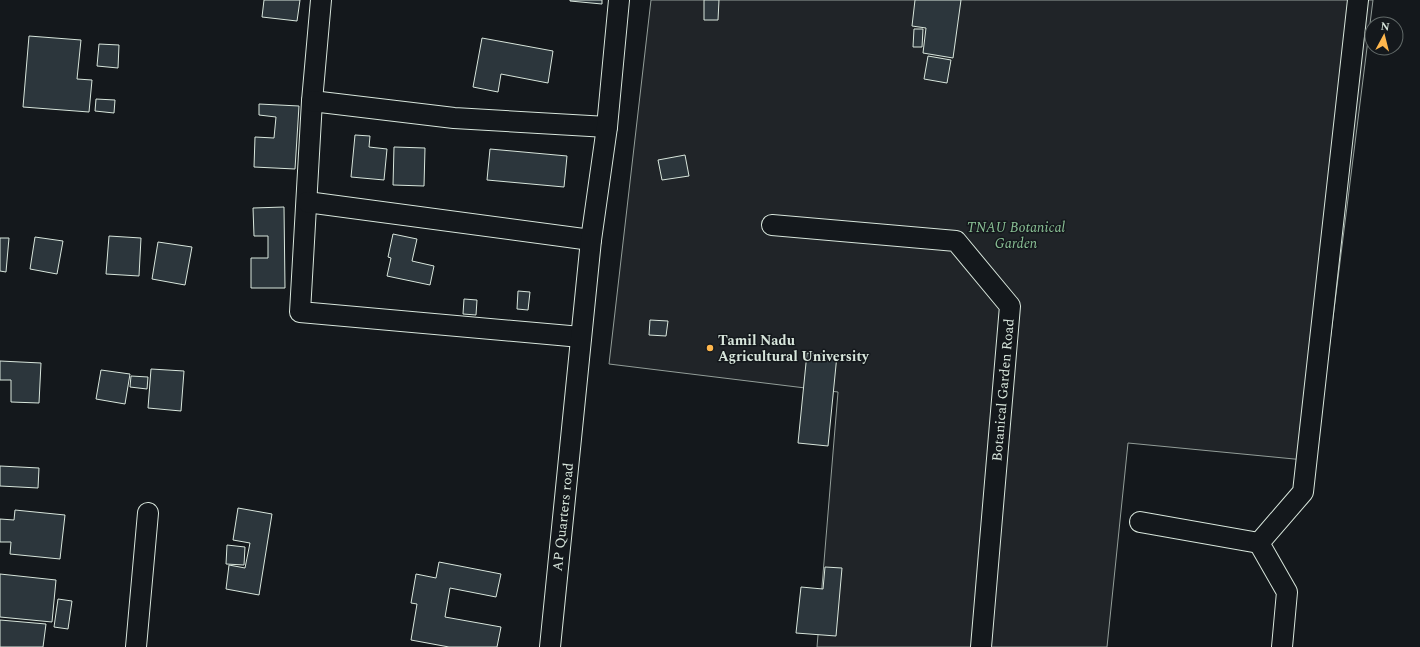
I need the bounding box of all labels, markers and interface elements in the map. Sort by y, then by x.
north arrow [1364,16,1404,56]
text: N [1380,18,1391,36]
park label: TNAU Botanical Garden [967,217,1066,254]
street label: Botanical Garden Road [986,318,1020,462]
place label: Tamil Nadu Agricultural University [718,330,870,367]
marker: Tamil Nadu Agricultural University [705,343,715,353]
street label: AP Quarters road [547,461,579,572]

